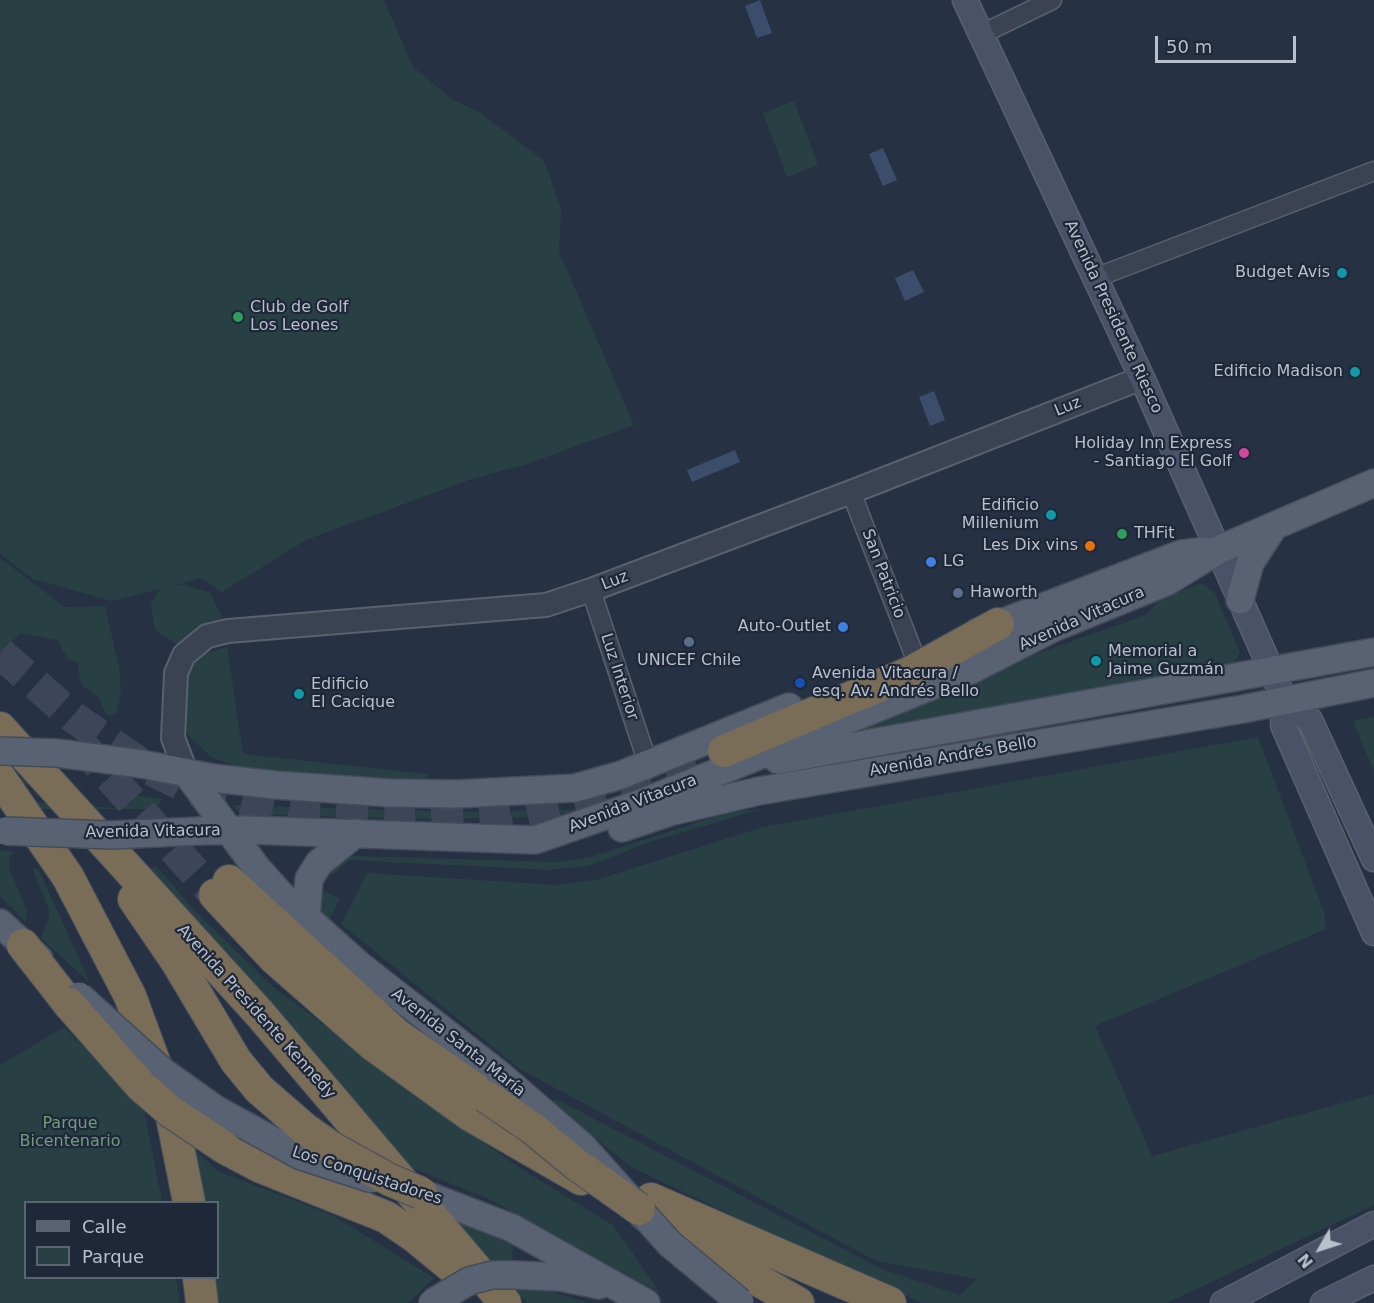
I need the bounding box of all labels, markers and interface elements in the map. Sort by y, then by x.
scale bar [1158,24,1299,62]
text: 50 m [1166,36,1212,57]
street label: Avenida Presidente Riesco [1060,217,1166,417]
place label: Budget Avis [1235,263,1330,283]
marker: Budget Avis [1335,266,1349,280]
place label: Club de Golf Los Leones [250,298,348,336]
marker: Club de Golf Los Leones [231,310,245,324]
place label: Edificio Madison [1214,362,1343,382]
marker: Edificio Madison [1348,365,1362,379]
street label: Luz [1052,393,1084,421]
place label: Holiday Inn Express - Santiago El Golf [1074,434,1232,472]
marker: Holiday Inn Express - Santiago El Golf [1237,446,1251,460]
place label: Edificio Millenium [962,496,1039,534]
marker: Edificio Millenium [1044,508,1058,522]
place label: THFit [1134,524,1175,544]
street label: San Patricio [857,527,909,621]
marker: THFit [1115,527,1129,541]
place label: Les Dix vins [982,536,1078,556]
marker: Les Dix vins [1083,539,1097,553]
place label: LG [943,552,964,572]
marker: LG [924,555,938,569]
street label: Luz [599,567,631,595]
place label: Haworth [970,583,1038,603]
street label: Avenida Vitacura [1016,583,1148,655]
marker: Haworth [951,586,965,600]
place label: Auto-Outlet [738,617,831,637]
marker: Auto-Outlet [836,620,850,634]
street label: Luz Interior [596,631,642,723]
marker: UNICEF Chile [682,635,696,649]
place label: Memorial a Jaime Guzmán [1108,642,1224,680]
place label: UNICEF Chile [637,651,741,671]
marker: Memorial a Jaime Guzmán [1089,654,1103,668]
place label: Avenida Vitacura / esq. Av. Andrés Bello [812,664,979,702]
place label: Edificio El Cacique [311,675,395,713]
marker: Avenida Vitacura / esq. Av. Andrés Bello [793,676,807,690]
marker: Edificio El Cacique [292,687,306,701]
street label: Avenida Andrés Bello [868,733,1038,781]
street label: Avenida Vitacura [566,771,700,837]
street label: Avenida Vitacura [85,821,221,843]
street label: Avenida Presidente Kennedy [173,921,339,1103]
street label: Avenida Santa María [387,985,529,1101]
park label: Parque Bicentenario [19,1114,121,1152]
street label: Los Conquistadores [290,1143,444,1209]
legend [24,1201,219,1279]
text: Calle [82,1216,127,1237]
north arrow [1290,1219,1350,1279]
text: Parque [82,1246,144,1267]
text: N [1294,1249,1317,1272]

